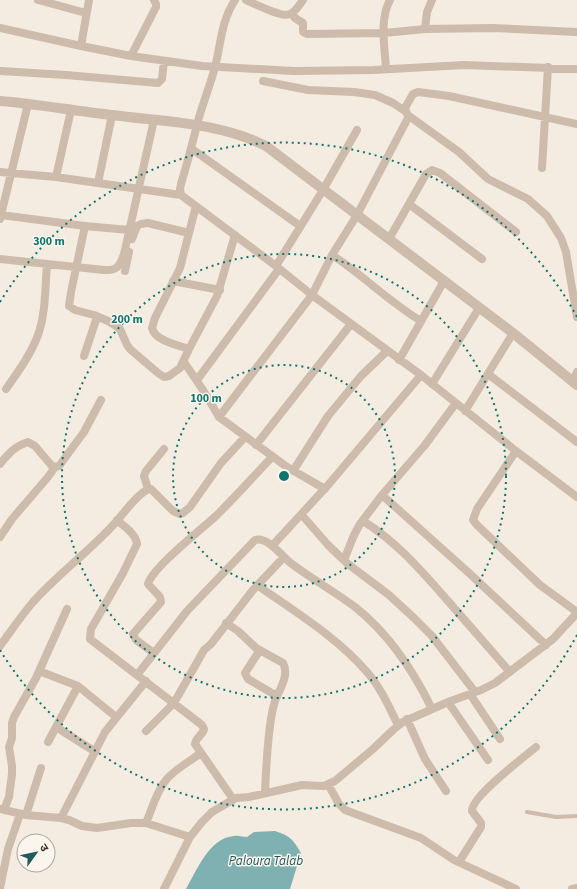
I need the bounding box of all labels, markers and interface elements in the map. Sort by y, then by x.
text: 300 m [33,233,65,250]
text: 200 m [111,311,143,328]
text: 100 m [190,390,222,407]
centre of rings [277,469,291,483]
north arrow [16,833,56,873]
text: उ [36,841,52,855]
water label: Paloura Talab [229,852,303,870]

